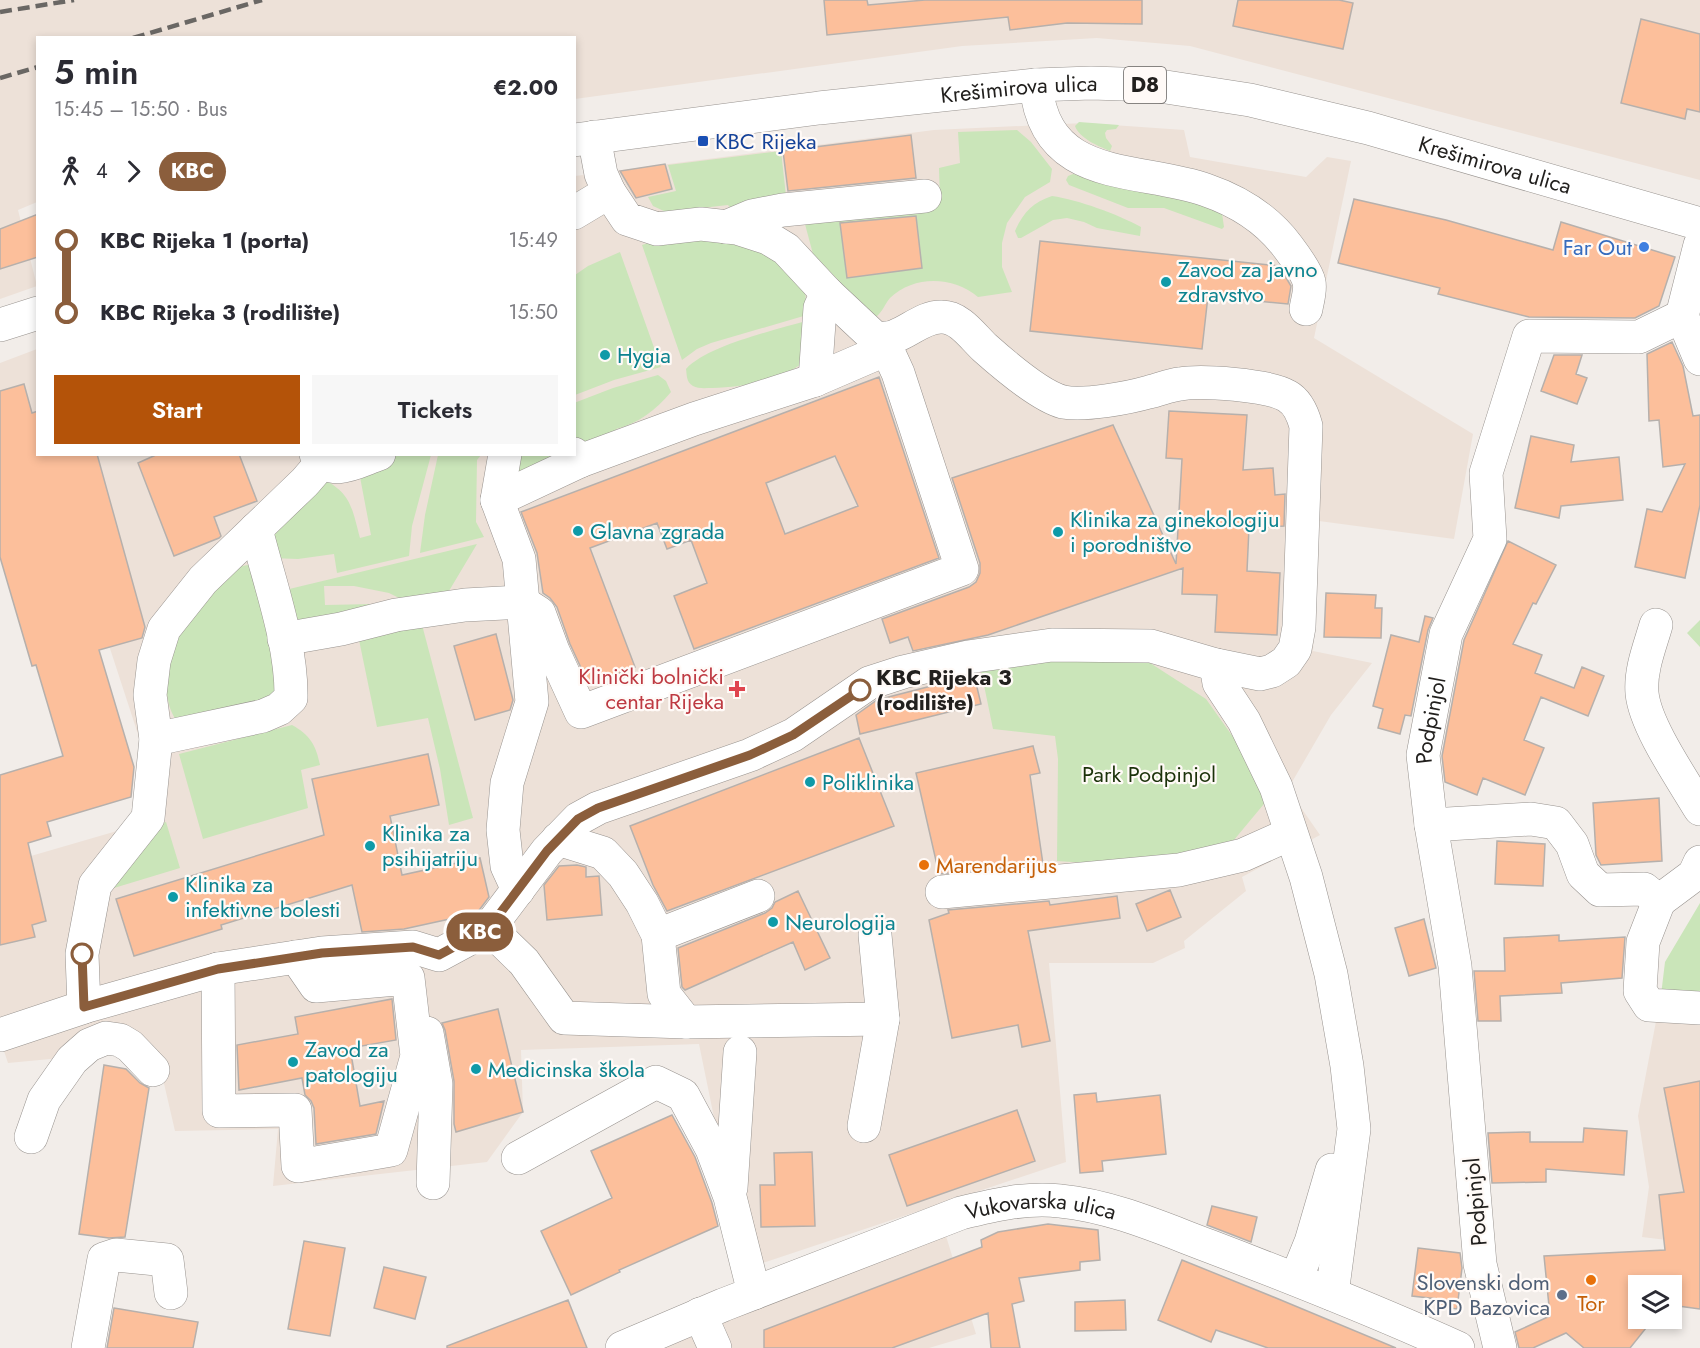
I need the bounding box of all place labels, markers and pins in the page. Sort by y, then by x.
place label: KBC Rijeka [715,125,817,157]
marker: KBC Rijeka [696,134,710,148]
place label: Far Out [1563,231,1633,263]
marker: Far Out [1637,240,1651,254]
place label: Zavod za javno zdravstvo [1178,253,1317,310]
marker: Zavod za javno zdravstvo [1159,275,1173,289]
place label: Hygia [617,339,671,371]
marker: Hygia [598,348,612,362]
place label: Klinika za ginekologiju i porodništvo [1070,503,1280,560]
place label: Glavna zgrada [590,515,725,547]
marker: Glavna zgrada [571,524,585,538]
marker: Klinika za ginekologiju i porodništvo [1051,525,1065,539]
place label: Klinički bolnički centar Rijeka [578,660,724,717]
place label: KBC Rijeka 3 (rodilište) [876,661,1012,718]
marker: KBC Rijeka 3 (rodilište) [849,679,871,701]
marker: Klinički bolnički centar Rijeka [728,680,746,698]
place label: Poliklinika [822,766,914,798]
marker: Poliklinika [803,775,817,789]
place label: Klinika za psihijatriju [382,817,478,874]
marker: Klinika za psihijatriju [363,839,377,853]
place label: Marendarijus [936,849,1057,881]
marker: Marendarijus [917,858,931,872]
place label: Klinika za infektivne bolesti [185,868,341,925]
marker: Klinika za infektivne bolesti [166,890,180,904]
place label: Neurologija [785,906,896,938]
marker: Neurologija [766,915,780,929]
unlabelled marker [71,943,93,965]
place label: Zavod za patologiju [305,1033,398,1090]
place label: Medicinska škola [488,1053,645,1085]
marker: Zavod za patologiju [286,1055,300,1069]
marker: Medicinska škola [469,1062,483,1076]
place label: Slovenski dom KPD Bazovica [1416,1266,1550,1323]
marker: Tor [1584,1273,1598,1287]
place label: Tor [1577,1287,1605,1319]
marker: Slovenski dom KPD Bazovica [1555,1288,1569,1302]

